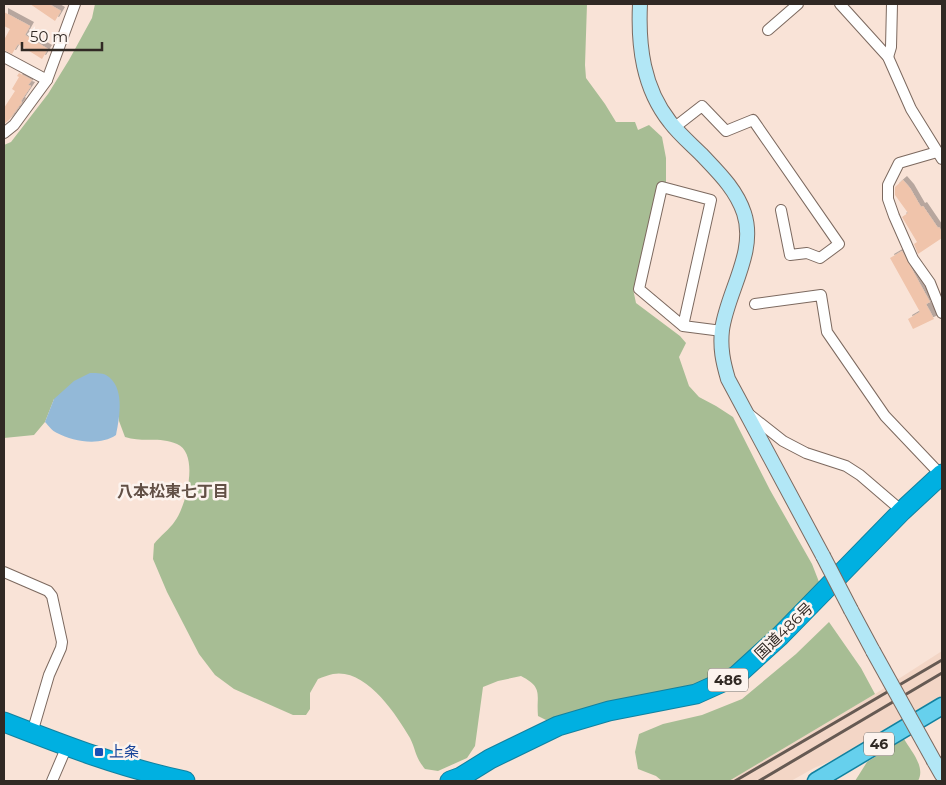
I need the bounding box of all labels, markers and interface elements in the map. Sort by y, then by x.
scale bar [22,20,102,52]
text: 50 m [30,27,68,46]
district label: 八本松東七丁目 [117,482,229,501]
street label: 国道486号 [751,598,817,663]
road number: 486 [708,668,748,692]
road number: 46 [864,732,894,756]
place label: 上条 [109,742,139,761]
marker: 上条 [93,746,105,758]

